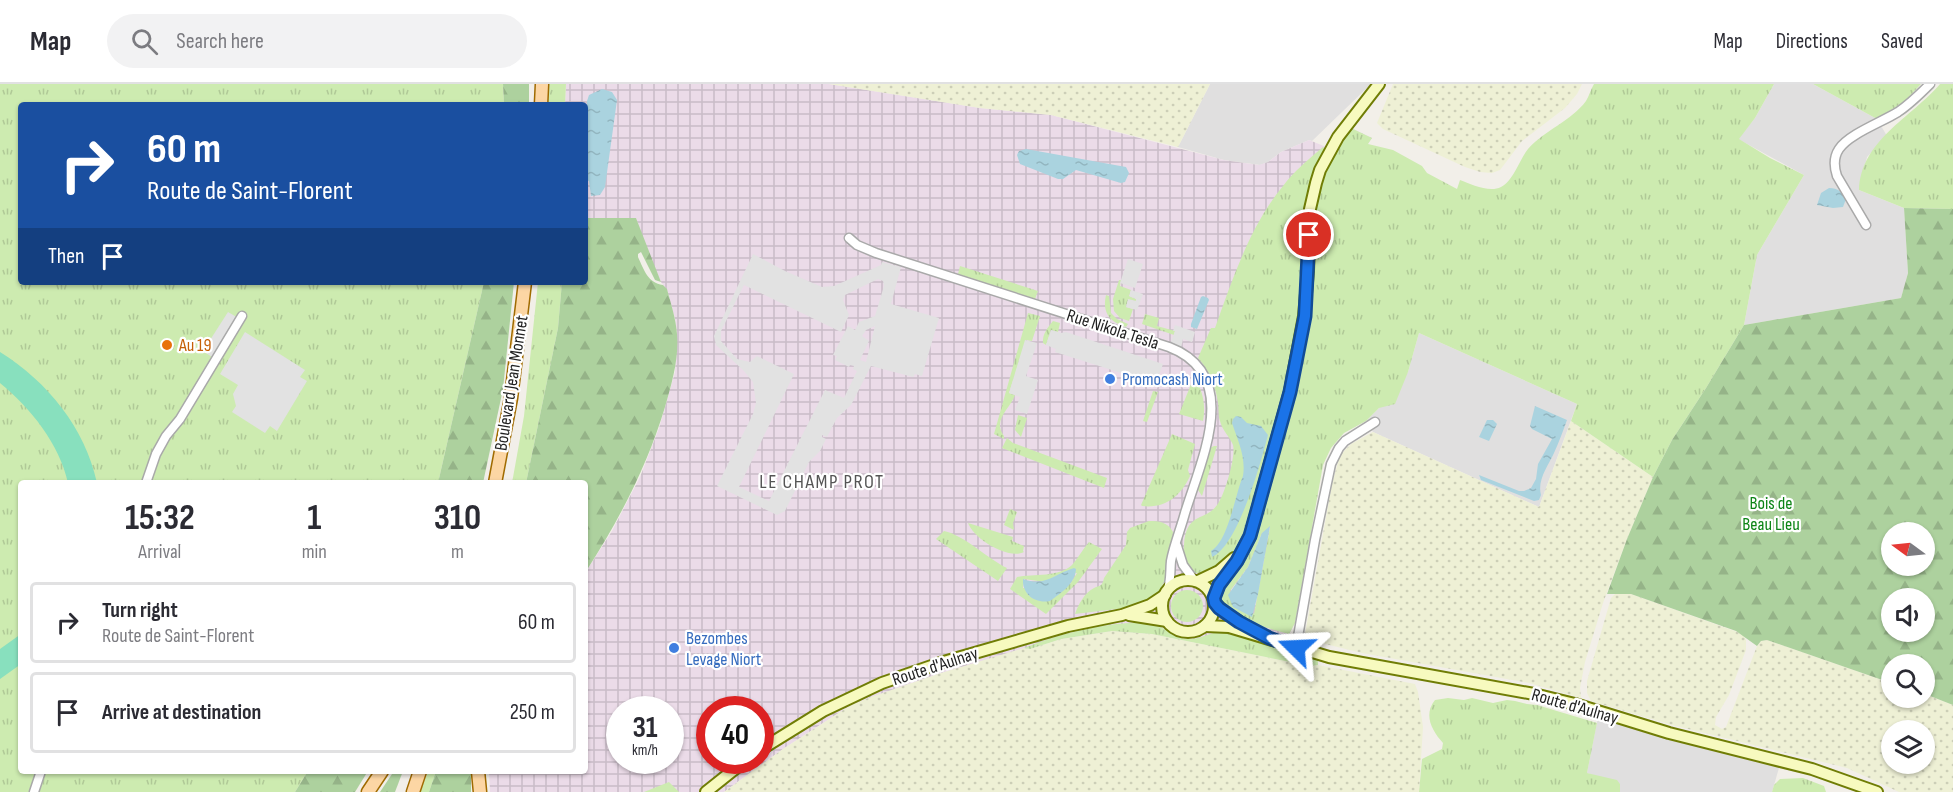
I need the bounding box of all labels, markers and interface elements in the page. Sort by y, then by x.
search box [107,14,527,68]
text: Map [30,25,71,58]
icon: search [128,25,161,58]
text: Search here [176,28,264,55]
text: Map [1713,29,1743,54]
text: Directions [1776,29,1848,54]
text: Saved [1881,29,1923,54]
text: 60 m [147,124,221,175]
icon: right [48,126,126,204]
text: Route de Saint-Florent [147,175,353,207]
pin [1283,209,1334,260]
icon: arrive [1292,218,1325,251]
icon: arrive [96,240,129,273]
text: Then [48,243,84,270]
street label: Rue Nikola Tesla [1064,305,1162,354]
street label: Boulevard Jean Monnet [490,313,533,452]
place label: Au 19 [178,335,211,356]
marker: Au 19 [160,338,174,352]
place label: Promocash Niort [1122,369,1223,390]
marker: Promocash Niort [1103,372,1117,386]
district label: LE CHAMP PROT [759,470,885,494]
park label: Bois de Beau Lieu [1742,493,1800,535]
text: 15:32 [125,497,195,540]
text: 1 [307,497,321,540]
text: 310 [434,497,481,540]
north arrow [1881,522,1935,576]
map controls [1881,522,1935,774]
text: Arrival [138,540,181,564]
text: min [302,540,327,564]
text: m [451,540,464,564]
button: sound [1881,588,1935,642]
text: Turn right [102,597,178,624]
icon: right [51,606,84,639]
text: 60 m [518,609,555,636]
position arrow [1264,616,1328,680]
text: Route de Saint-Florent [102,624,254,648]
place label: Bezombes Levage Niort [686,628,762,670]
marker: Bezombes Levage Niort [667,641,681,655]
street label: Route d'Aulnay [890,643,981,690]
button: search [1881,654,1935,708]
street label: Route d'Aulnay [1529,684,1621,729]
icon: arrive [51,696,84,729]
speed limit sign: 40 [696,696,774,774]
text: Arrive at destination [102,699,261,726]
text: 250 m [510,699,555,726]
text: 31 [632,710,658,746]
button: layers [1881,720,1935,774]
text: km/h [632,741,658,760]

